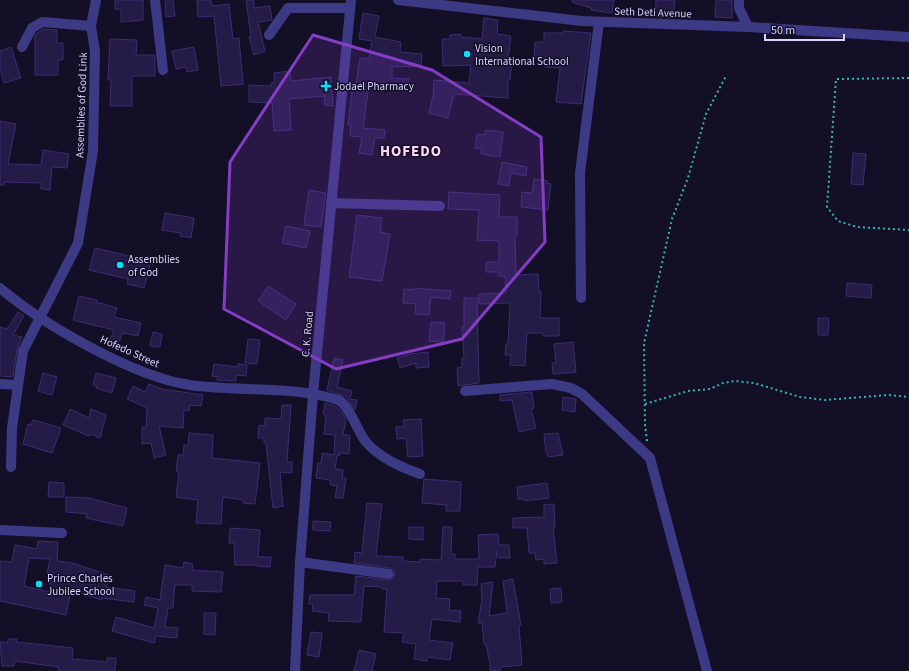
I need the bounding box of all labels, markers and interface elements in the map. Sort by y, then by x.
street label: Seth Deti Avenue [614,4,693,21]
scale bar [765,16,844,42]
text: 50 m [771,22,795,39]
place label: Vision International School [475,41,569,69]
marker: Vision International School [462,49,472,59]
street label: Assemblies of God Link [72,51,91,158]
place label: Jodael Pharmacy [334,79,414,94]
marker: Jodael Pharmacy [321,81,331,91]
district label: HOFEDO [380,141,442,162]
place label: Assemblies of God [128,252,180,280]
marker: Assemblies of God [115,260,125,270]
street label: C. K. Road [298,310,317,358]
street label: Hofedo Street [98,332,162,371]
place label: Prince Charles Jubilee School [47,571,115,599]
marker: Prince Charles Jubilee School [34,579,44,589]

